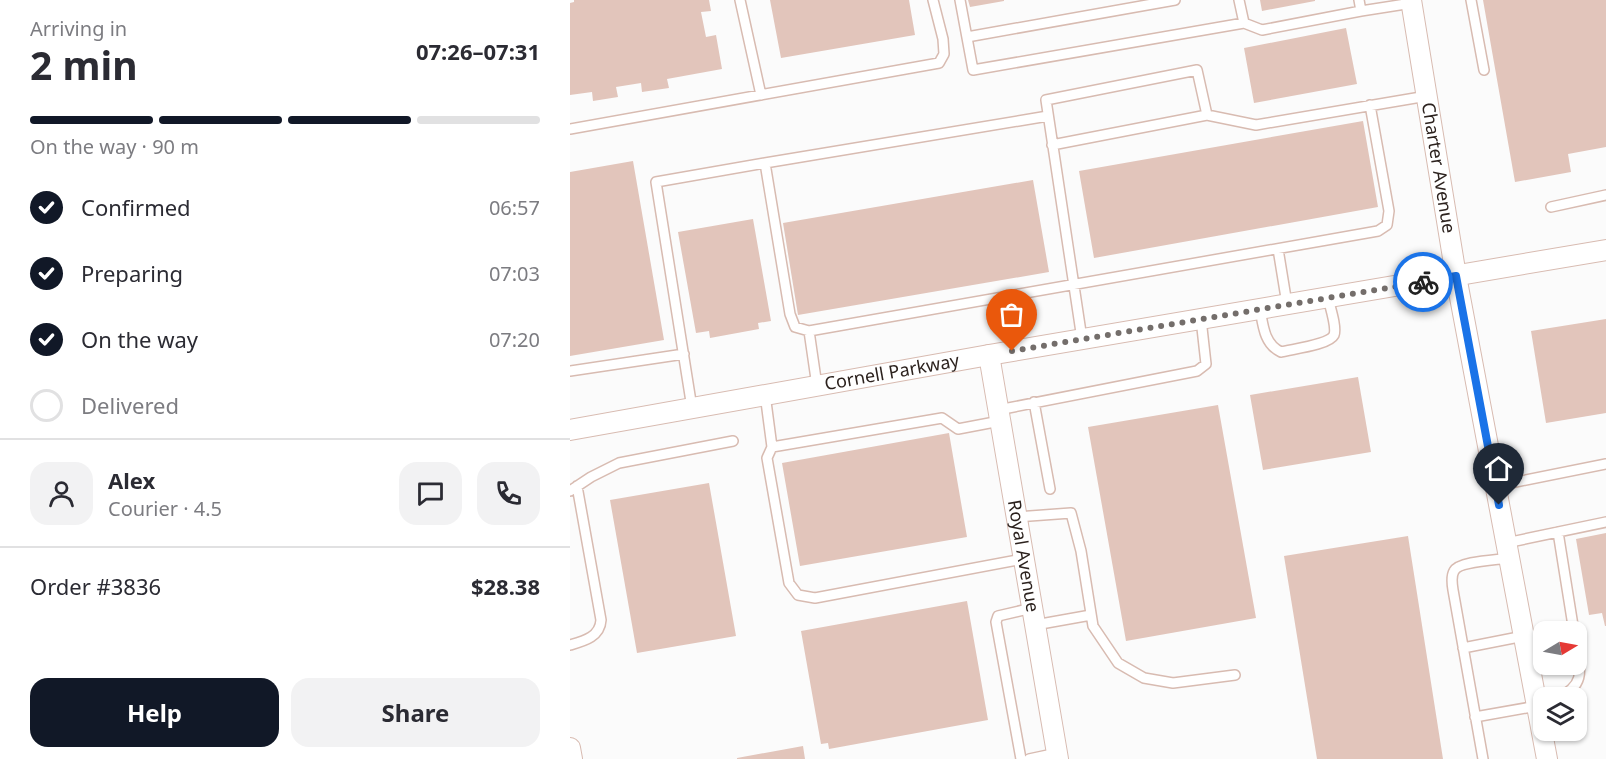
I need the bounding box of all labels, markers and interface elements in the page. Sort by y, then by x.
text: Arriving in [30,15,127,42]
text: 07:26–07:31 [416,36,540,66]
text: 2 min [30,38,137,91]
street label: Charter Avenue [1417,101,1462,235]
text: On the way · 90 m [30,133,199,160]
icon: check [30,191,63,224]
text: Confirmed [81,192,191,222]
text: 06:57 [489,194,540,221]
courier [1393,252,1453,312]
icon: check [30,257,63,290]
text: Preparing [81,258,183,288]
text: 07:03 [489,260,540,287]
icon: bike [1407,266,1440,299]
pin [986,289,1037,351]
icon: bag [995,298,1028,331]
icon: check [30,323,63,356]
text: On the way [81,324,198,354]
text: 07:20 [489,326,540,353]
street label: Cornell Parkway [822,347,962,395]
text: Delivered [81,390,179,420]
pin [1473,443,1524,505]
icon: home [1482,452,1515,485]
button: person [30,462,93,525]
button: chat [399,462,462,525]
button: phone [477,462,540,525]
text: Alex [108,465,155,495]
text: Courier · 4.5 [108,495,222,522]
street label: Royal Avenue [1003,498,1046,614]
text: Order #3836 [30,571,161,601]
text: $28.38 [471,571,540,601]
north arrow [1533,621,1587,675]
map controls [1533,621,1587,741]
button: Help [30,678,279,747]
button: Share [291,678,540,747]
button: layers [1533,687,1587,741]

